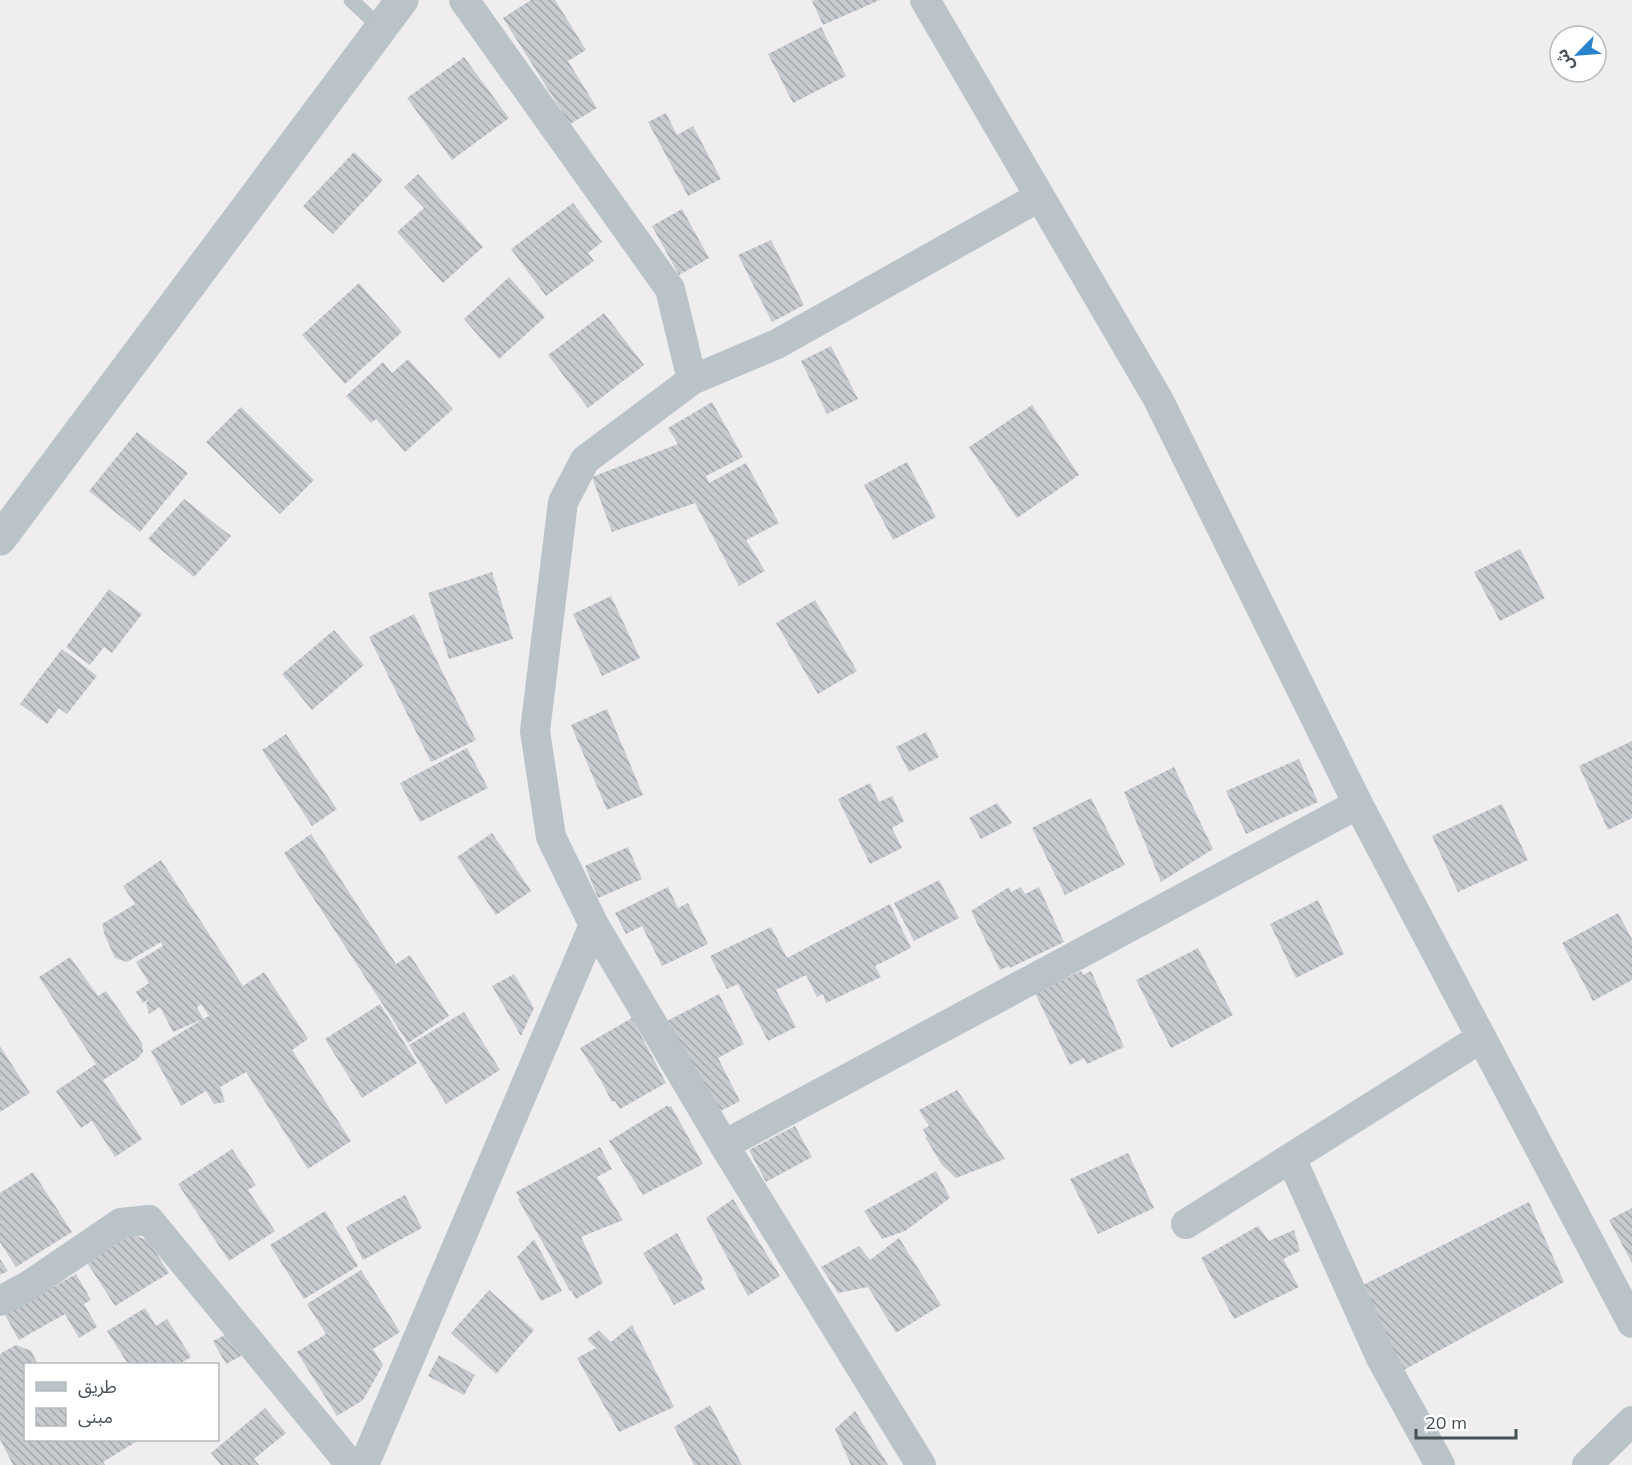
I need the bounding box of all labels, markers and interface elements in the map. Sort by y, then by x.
north arrow [1548,24,1608,84]
text: ش [1551,46,1578,74]
legend [24,1363,219,1441]
text: طريق [78,1375,117,1398]
scale bar [1416,1402,1516,1440]
text: مبنى [78,1405,113,1428]
text: 20 m [1425,1411,1467,1434]

